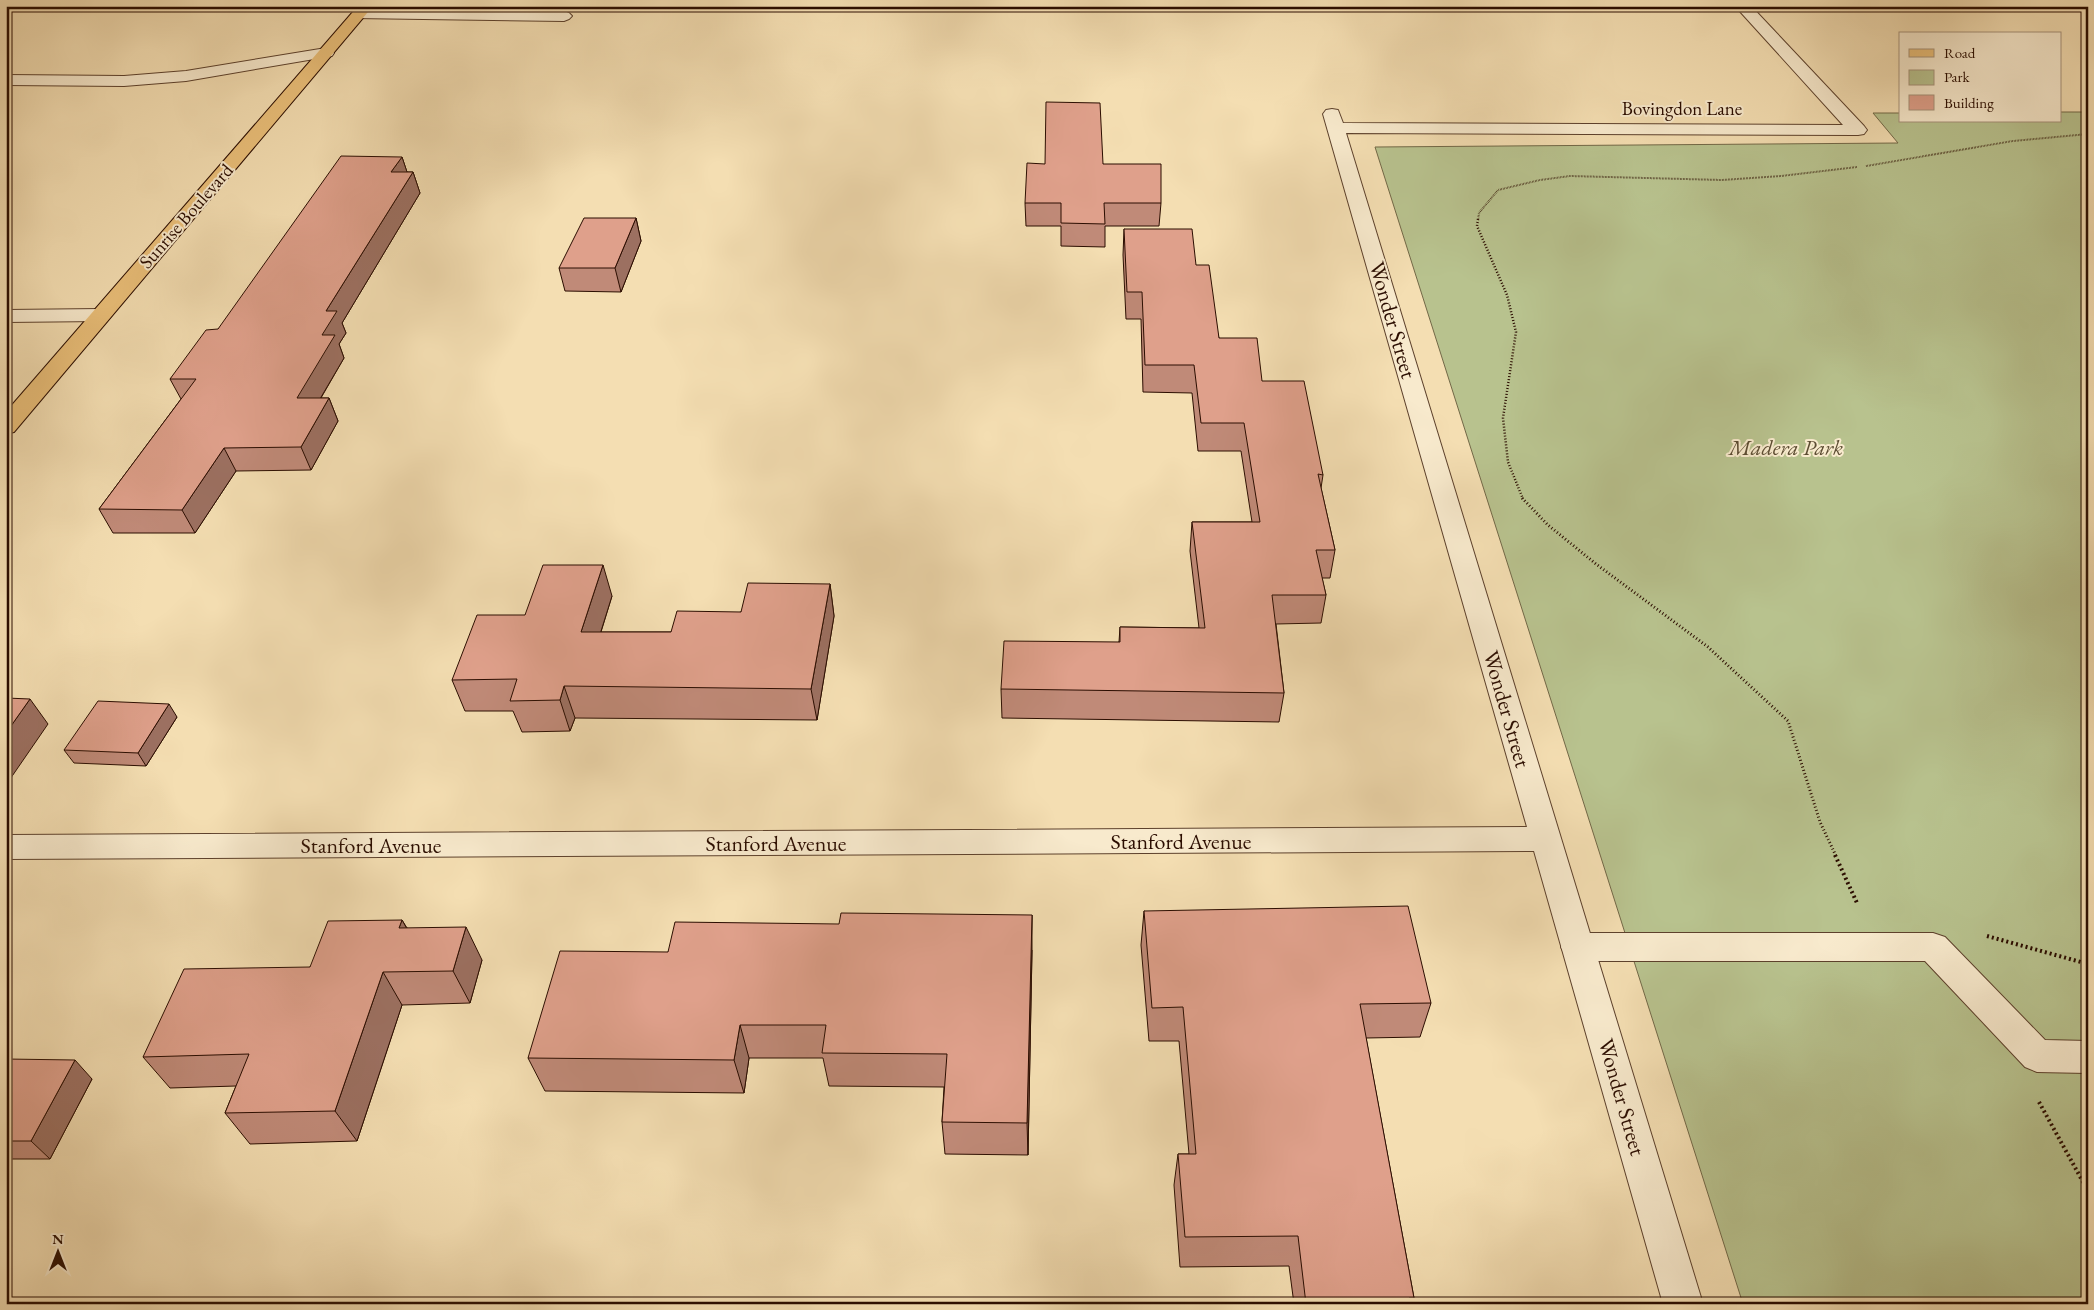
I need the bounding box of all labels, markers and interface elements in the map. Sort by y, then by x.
legend [1899,32,2062,122]
text: Road [1944,43,1976,62]
text: Park [1944,67,1971,86]
text: Building [1944,93,1994,112]
street label: Bovingdon Lane [1622,96,1742,121]
street label: Sunrise Boulevard [133,158,239,274]
street label: Wonder Street [1362,258,1424,382]
park label: Madera Park [1727,433,1843,462]
street label: Wonder Street [1476,647,1538,771]
street label: Stanford Avenue [1111,827,1252,856]
street label: Stanford Avenue [706,829,847,858]
street label: Stanford Avenue [301,831,442,860]
street label: Wonder Street [1591,1035,1653,1159]
north arrow [32,1228,82,1278]
text: N [52,1230,64,1248]

